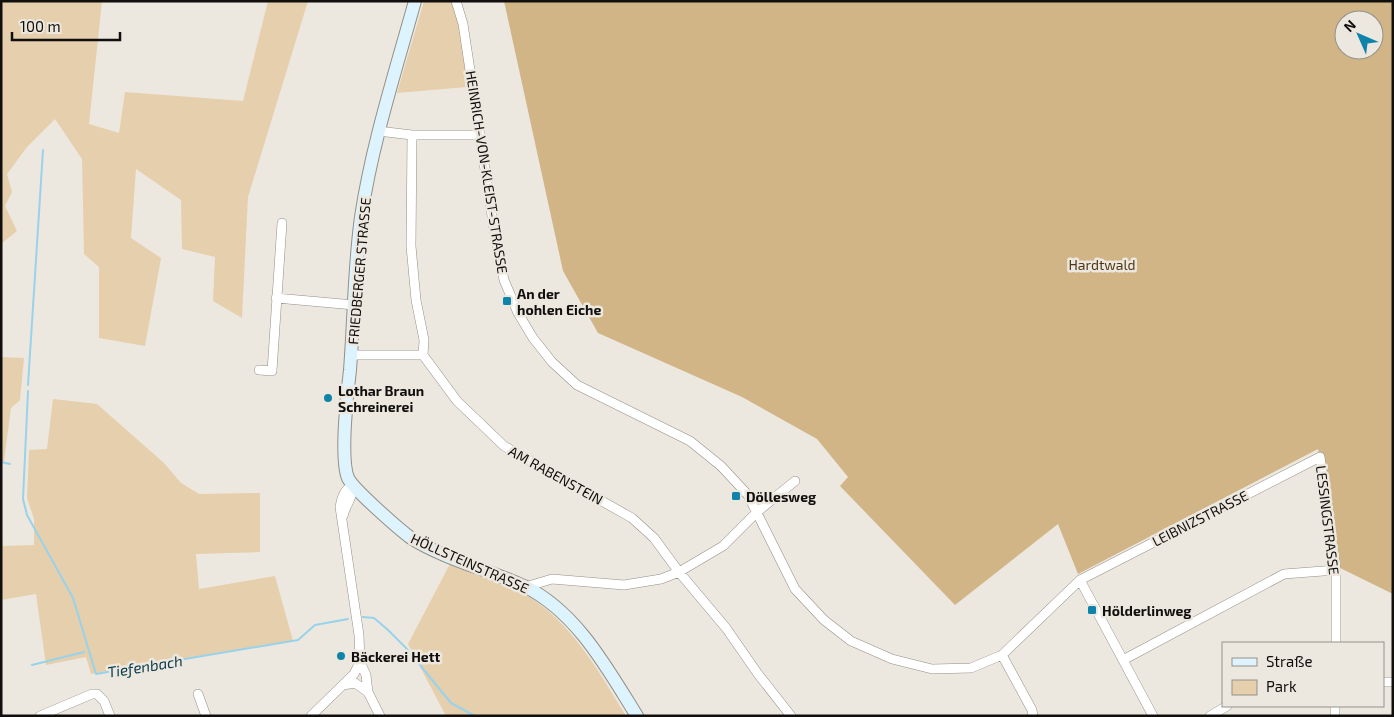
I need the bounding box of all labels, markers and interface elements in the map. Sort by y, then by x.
scale bar [12,10,120,42]
north arrow [1334,10,1384,60]
text: N [1340,16,1359,35]
text: 100 m [20,17,61,35]
street label: HEINRICH-VON-KLEIST-STRASSE [463,69,511,275]
street label: FRIEDBERGER STRASSE [344,197,374,345]
park label: Hardtwald [1068,256,1136,273]
place label: An der hohlen Eiche [517,285,602,318]
marker: An der hohlen Eiche [501,295,513,307]
place label: Lothar Braun Schreinerei [338,382,424,415]
marker: Lothar Braun Schreinerei [322,392,334,404]
street label: AM RABENSTEIN [506,442,606,508]
street label: LESSINGSTRASSE [1313,464,1343,576]
street label: LEIBNIZSTRASSE [1149,486,1251,550]
place label: Döllesweg [746,488,816,505]
marker: Döllesweg [730,490,742,502]
street label: HÖLLSTEINSTRASSE [408,529,532,597]
place label: Hölderlinweg [1102,602,1192,619]
marker: Hölderlinweg [1086,604,1098,616]
legend [1222,642,1384,707]
place label: Bäckerei Hett [351,648,440,665]
marker: Bäckerei Hett [335,650,347,662]
water label: Tiefenbach [106,651,184,681]
text: Straße [1266,652,1312,670]
text: Park [1266,677,1297,695]

